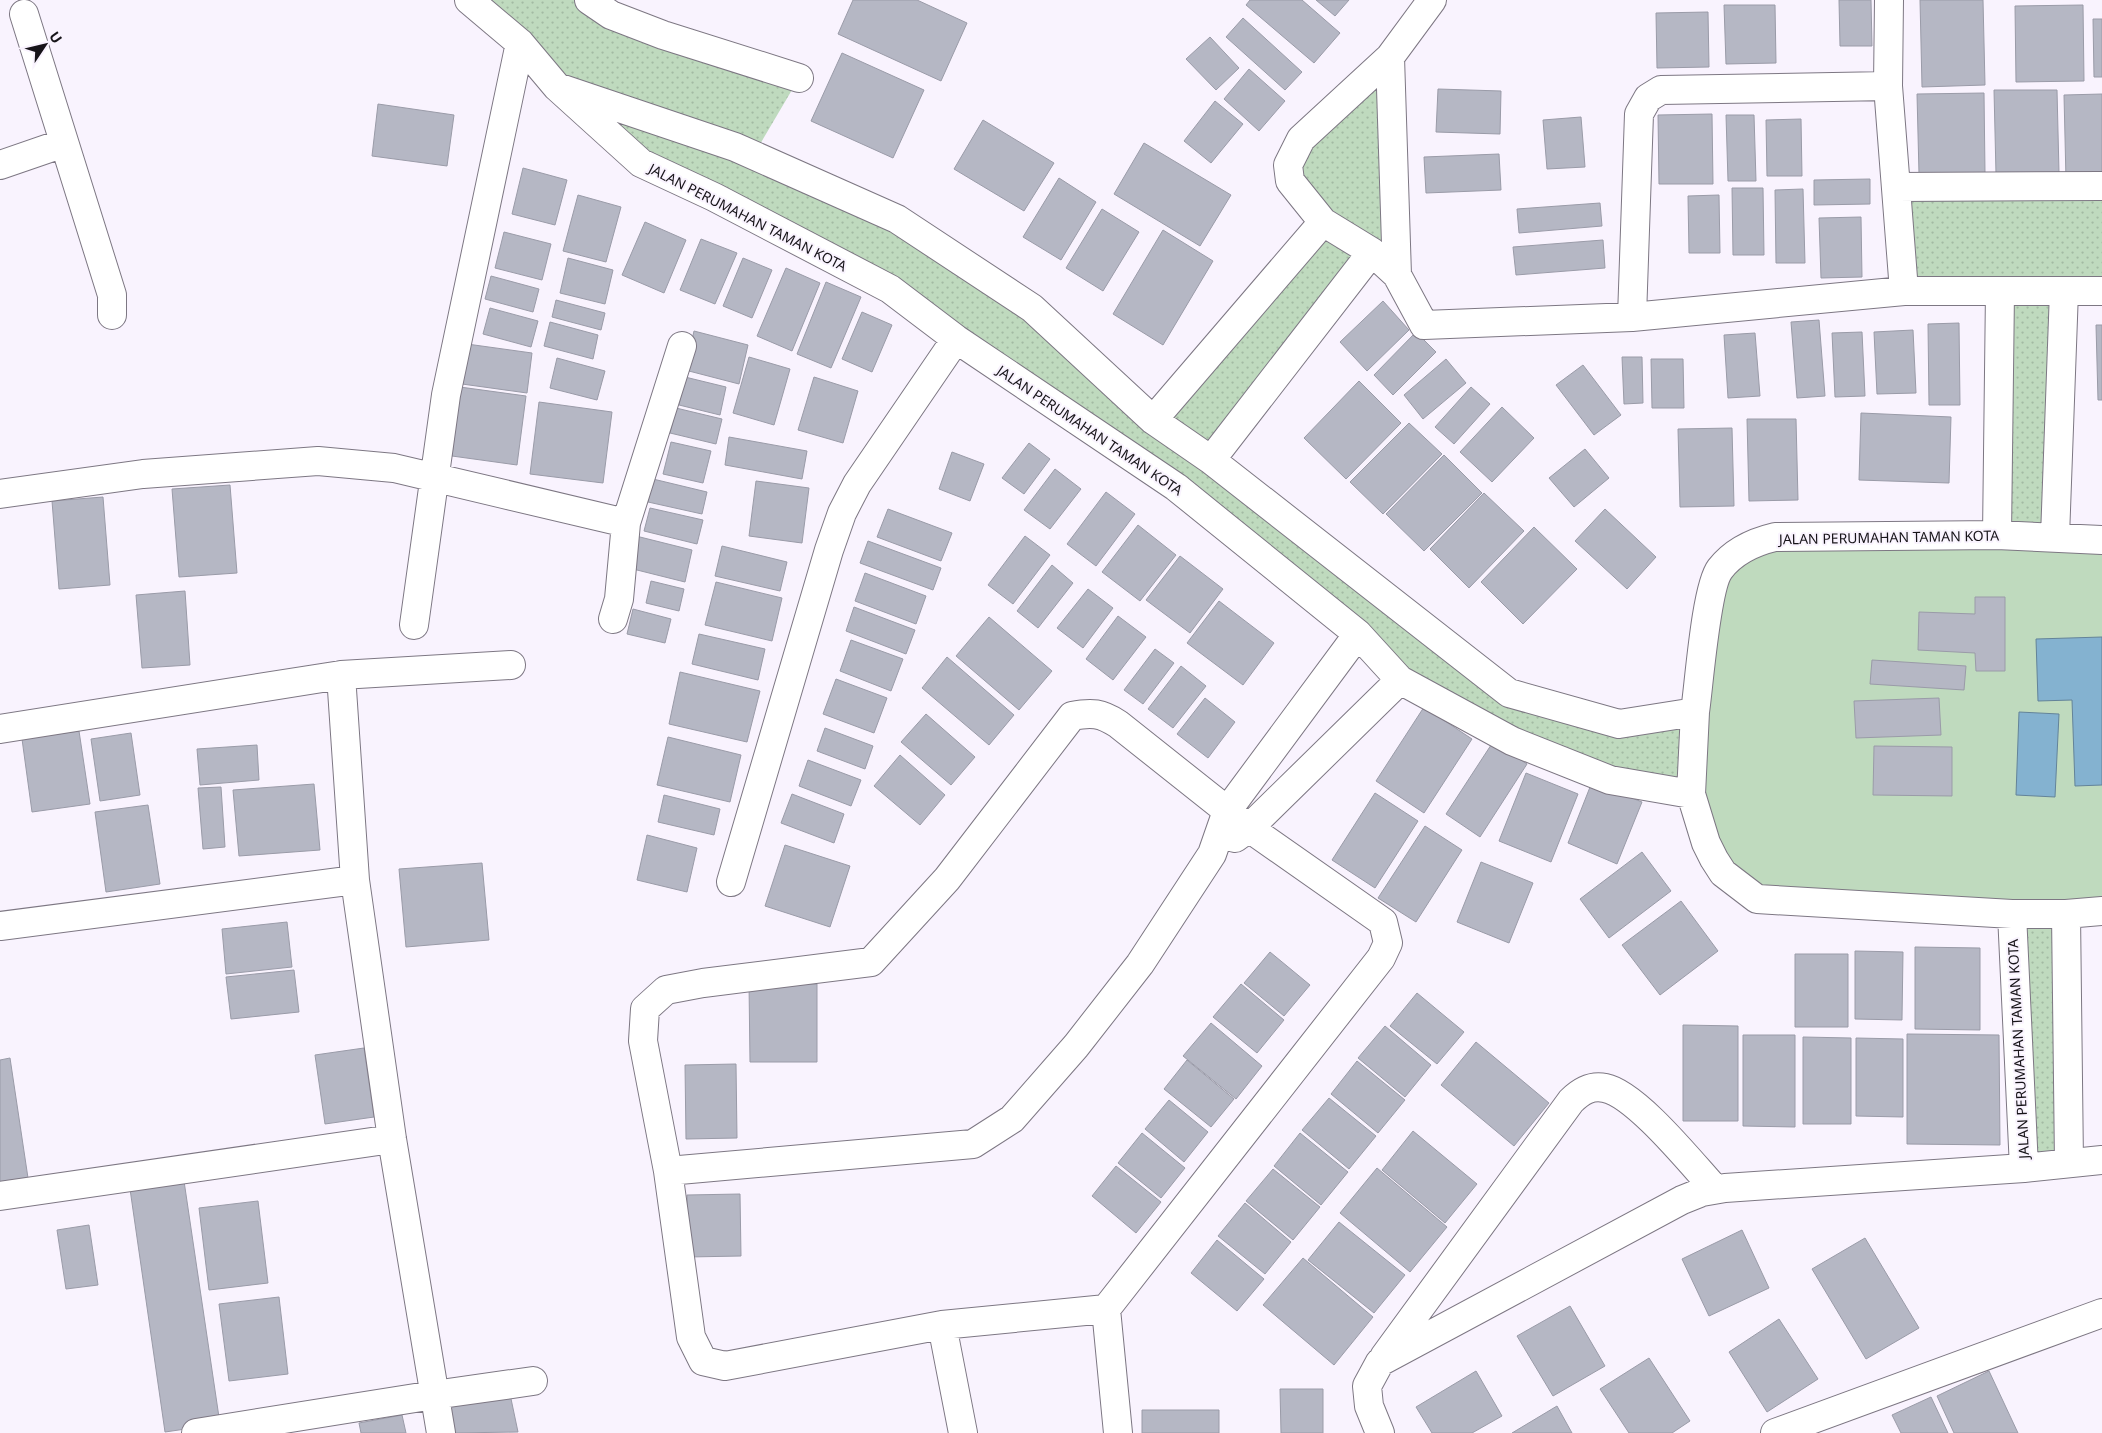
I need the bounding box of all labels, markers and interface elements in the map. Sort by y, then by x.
north arrow [20,20,70,70]
text: U [45,27,67,47]
street label: JALAN PERUMAHAN TAMAN KOTA [644,158,850,275]
street label: JALAN PERUMAHAN TAMAN KOTA [992,359,1187,499]
street label: JALAN PERUMAHAN TAMAN KOTA [1777,526,1999,548]
street label: JALAN PERUMAHAN TAMAN KOTA [2003,939,2033,1161]

